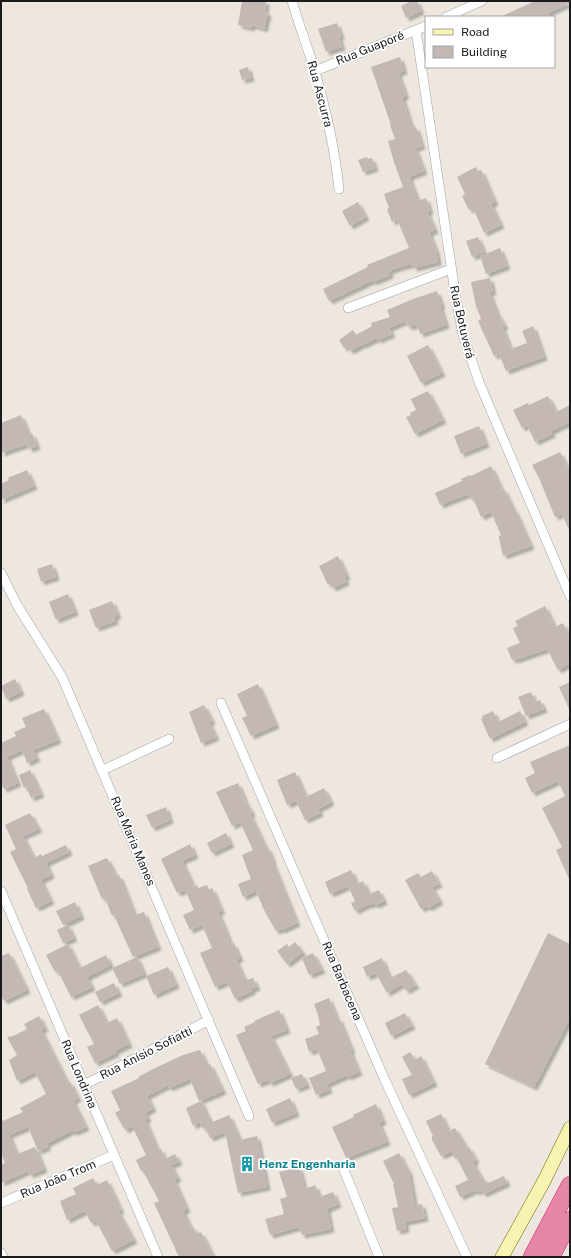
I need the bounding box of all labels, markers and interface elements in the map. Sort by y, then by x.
legend [425,16,555,68]
text: Road [461,25,489,39]
street label: Rua Guaporé [334,28,406,68]
text: Building [461,45,507,59]
street label: Rua Ascurra [304,59,336,129]
street label: Rua Botuverá [447,284,477,360]
street label: Rua Maria Manes [108,794,158,888]
street label: Rua Barbacena [319,939,365,1023]
street label: Rua Anísio Sofiatti [97,1024,195,1082]
street label: Rua Londrina [58,1037,100,1111]
building icon: Henz Engenharia [238,1155,256,1173]
street label: Rua João Trom [18,1157,98,1201]
place label: Henz Engenharia [259,1157,356,1171]

